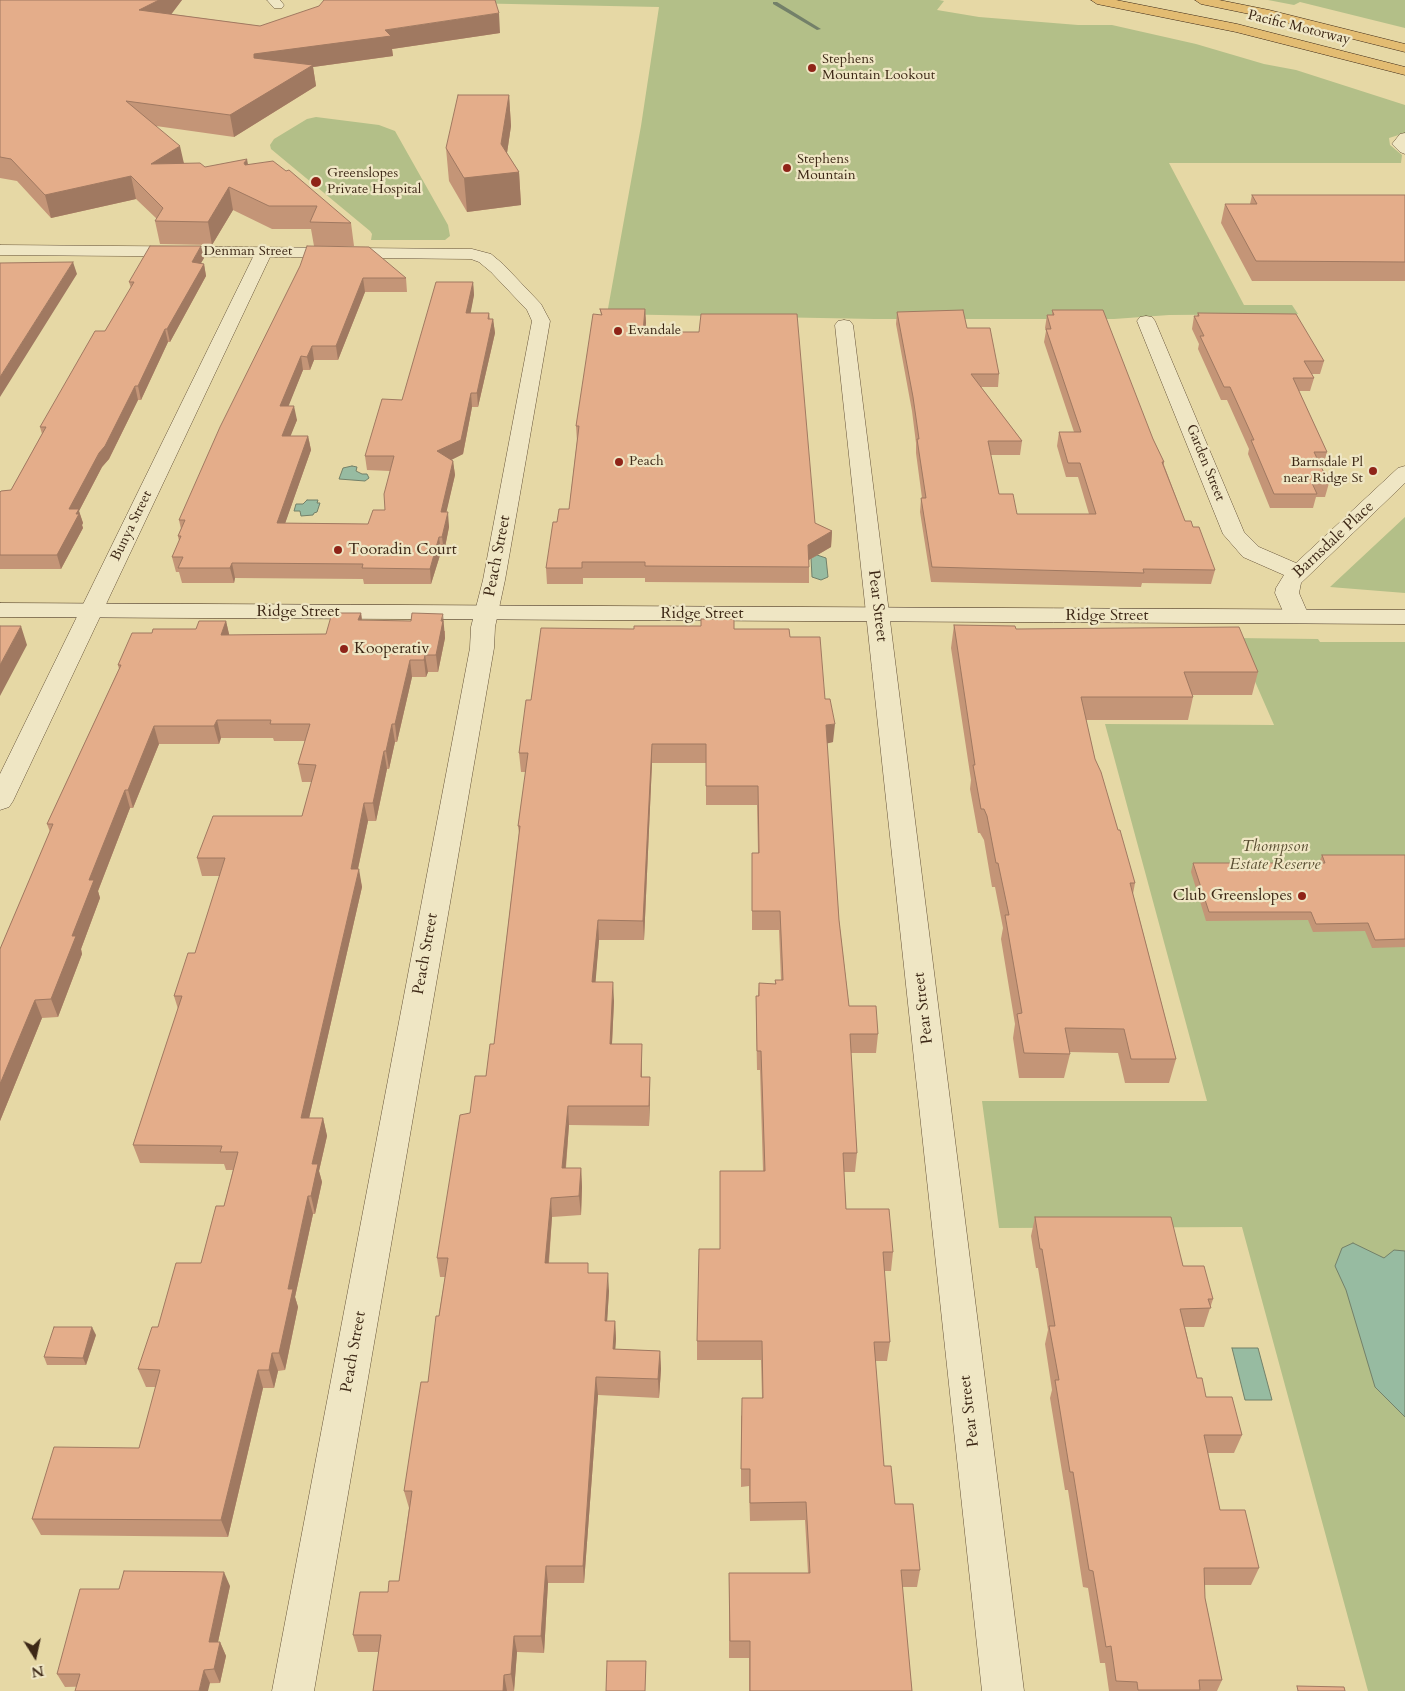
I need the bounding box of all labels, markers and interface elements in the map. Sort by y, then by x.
street label: Pacific Motorway [1246,7,1352,49]
place label: Stephens Mountain Lookout [822,52,935,84]
marker: Stephens Mountain Lookout [806,62,818,74]
place label: Stephens Mountain [797,152,856,184]
marker: Stephens Mountain [781,162,793,174]
place label: Greenslopes Private Hospital [327,166,421,198]
marker: Greenslopes Private Hospital [309,175,323,189]
street label: Denman Street [204,244,292,260]
place label: Evandale [628,323,681,339]
marker: Evandale [612,325,624,337]
street label: Garden Street [1182,422,1228,504]
place label: Peach [629,454,664,470]
place label: Barnsdale Pl near Ridge St [1283,455,1363,488]
marker: Peach [613,456,625,468]
marker: Barnsdale Pl near Ridge St [1367,465,1379,477]
street label: Bunya Street [108,488,156,564]
street label: Barnsdale Place [1289,497,1379,583]
street label: Peach Street [481,514,515,598]
place label: Tooradin Court [348,540,457,560]
marker: Tooradin Court [332,544,344,556]
street label: Pear Street [863,569,891,643]
street label: Ridge Street [256,602,340,622]
street label: Ridge Street [660,604,744,624]
street label: Ridge Street [1065,606,1149,626]
place label: Kooperativ [354,639,429,659]
marker: Kooperativ [338,643,350,655]
park label: Thompson Estate Reserve [1230,837,1320,875]
place label: Club Greenslopes [1173,886,1292,906]
marker: Club Greenslopes [1296,890,1308,902]
street label: Peach Street [409,912,443,996]
street label: Pear Street [910,971,938,1045]
street label: Peach Street [337,1310,371,1394]
street label: Pear Street [956,1374,984,1448]
north arrow [10,1631,60,1681]
text: N [30,1661,45,1682]

